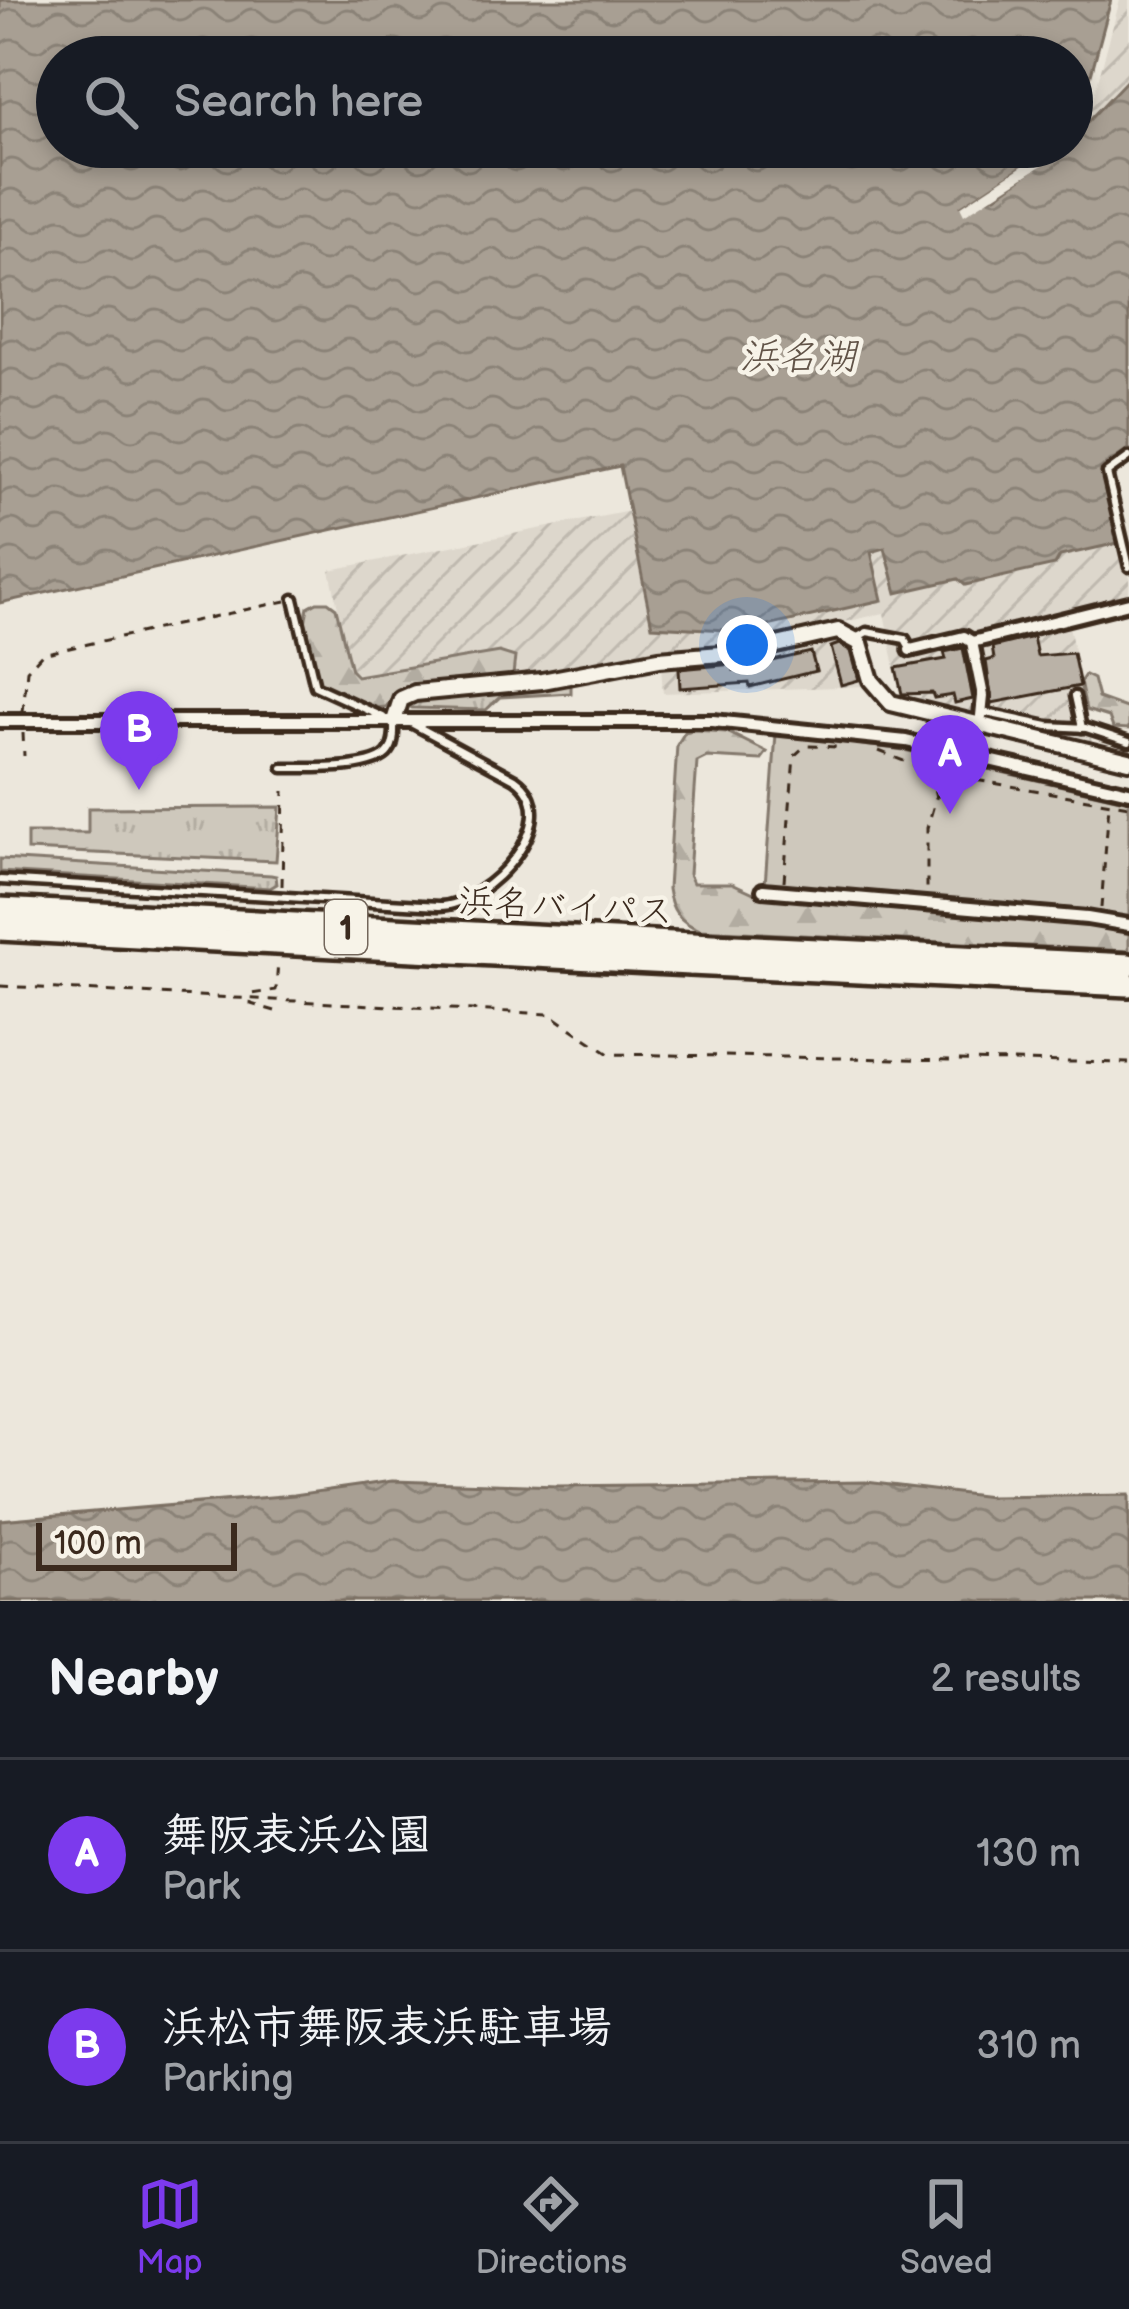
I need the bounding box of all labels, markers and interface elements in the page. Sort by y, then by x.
search box [36,36,1093,168]
icon: search [78,69,144,135]
text: Search here [174,75,423,130]
water label: 浜名湖 [739,334,859,381]
your location [717,615,777,675]
pin: B [100,691,178,790]
pin: A [911,715,989,814]
street label: 浜名バイパス [457,880,674,935]
road number: 1 [325,900,367,954]
scale bar [36,1517,237,1570]
text: 100 m [54,1524,142,1564]
text: Nearby [48,1649,219,1710]
text: 2 results [930,1656,1081,1703]
text: 舞阪表浜公園 [162,1809,432,1864]
text: A [75,1831,99,1878]
text: 130 m [976,1831,1081,1878]
text: Park [162,1864,240,1911]
text: 浜松市舞阪表浜駐車場 [162,2001,612,2056]
text: B [73,2023,101,2070]
text: 310 m [976,2023,1081,2070]
text: Parking [162,2056,294,2103]
tab: Map [136,2171,203,2283]
tab: Directions [475,2171,627,2283]
tab: Saved [900,2171,993,2283]

